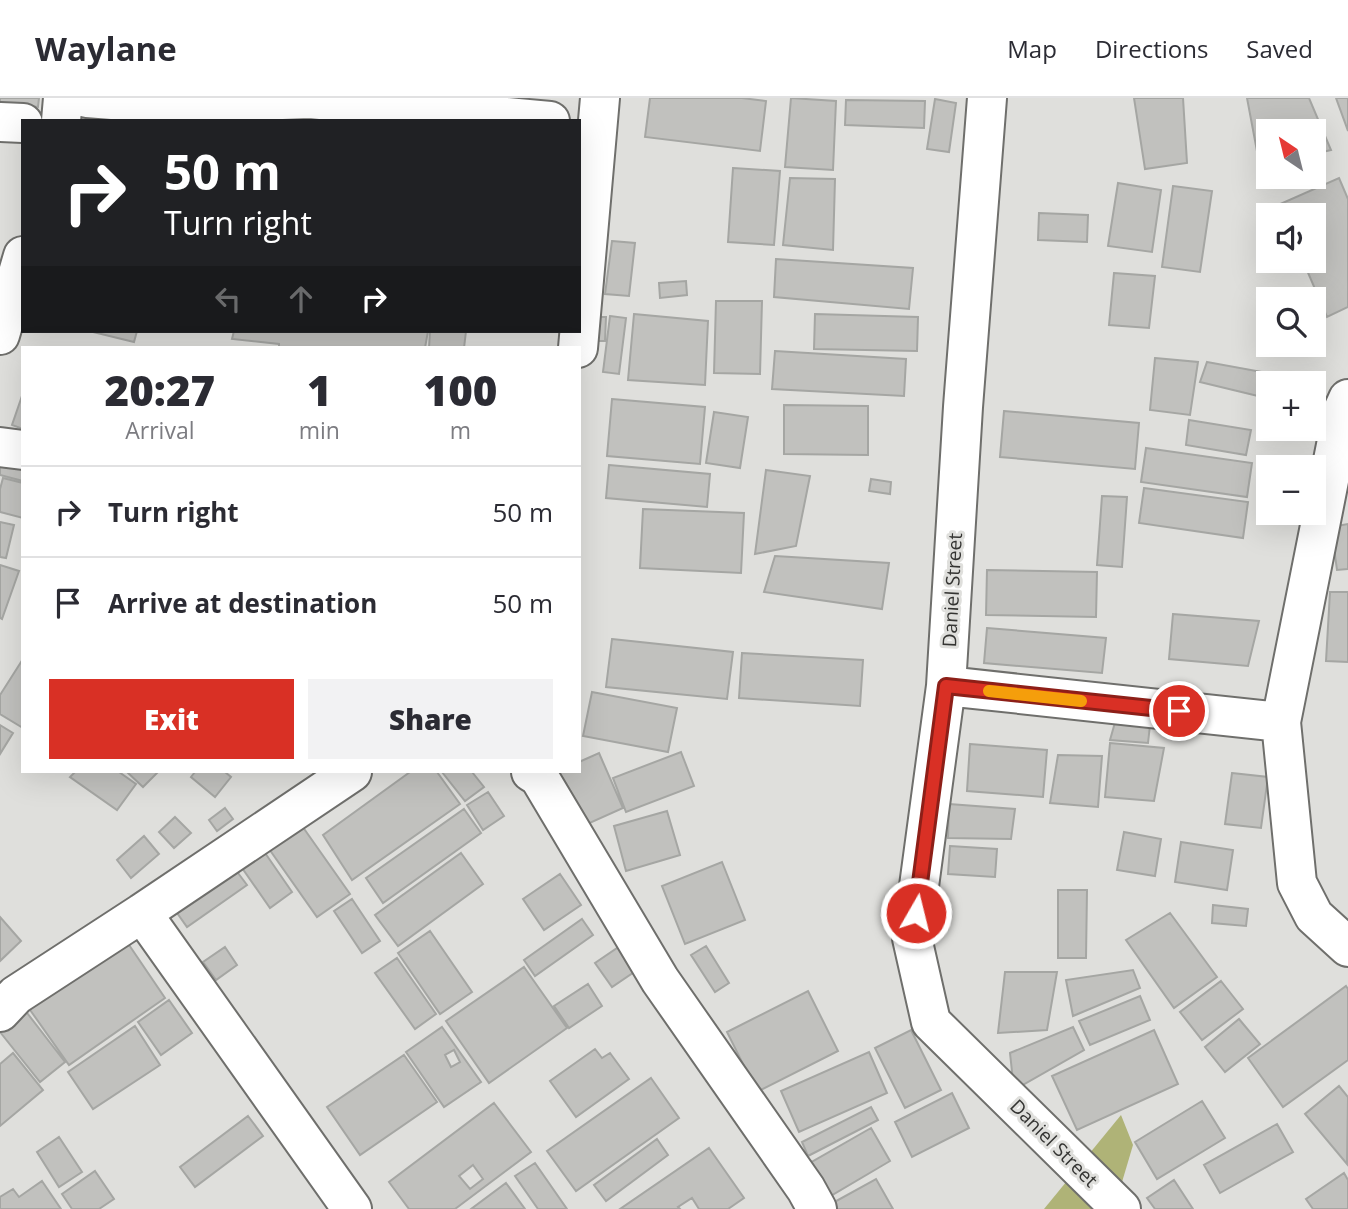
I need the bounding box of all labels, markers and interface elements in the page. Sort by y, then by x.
text: Waylane [35,26,177,71]
text: Map [1007,32,1057,65]
text: Directions [1095,32,1208,65]
text: Saved [1246,32,1313,65]
north arrow [1256,119,1326,189]
map controls [1256,119,1326,525]
text: 50 m [164,138,281,204]
icon: right [49,147,140,238]
text: Turn right [164,201,312,244]
button: sound [1256,203,1326,273]
icon: left [209,280,247,318]
icon: ahead [282,280,320,318]
icon: right [355,280,393,318]
button: search [1256,287,1326,357]
text: 20:27 [105,361,215,418]
text: 1 [307,361,332,418]
text: 100 [424,361,497,418]
button: + [1256,371,1326,441]
text: Arrival [125,414,195,446]
text: min [299,414,340,446]
text: m [450,414,471,446]
button: − [1256,455,1326,525]
icon: right [49,493,87,531]
text: Turn right [108,494,239,530]
text: 50 m [492,494,553,530]
street label: Daniel Street [936,532,968,648]
icon: arrive [49,584,87,622]
text: Arrive at destination [108,585,377,621]
text: 50 m [492,585,553,621]
button: Exit [49,679,294,759]
button: Share [308,679,553,759]
pin [1149,681,1209,741]
icon: arrive [1160,692,1198,730]
position arrow [879,876,953,950]
street label: Daniel Street [1004,1093,1104,1193]

